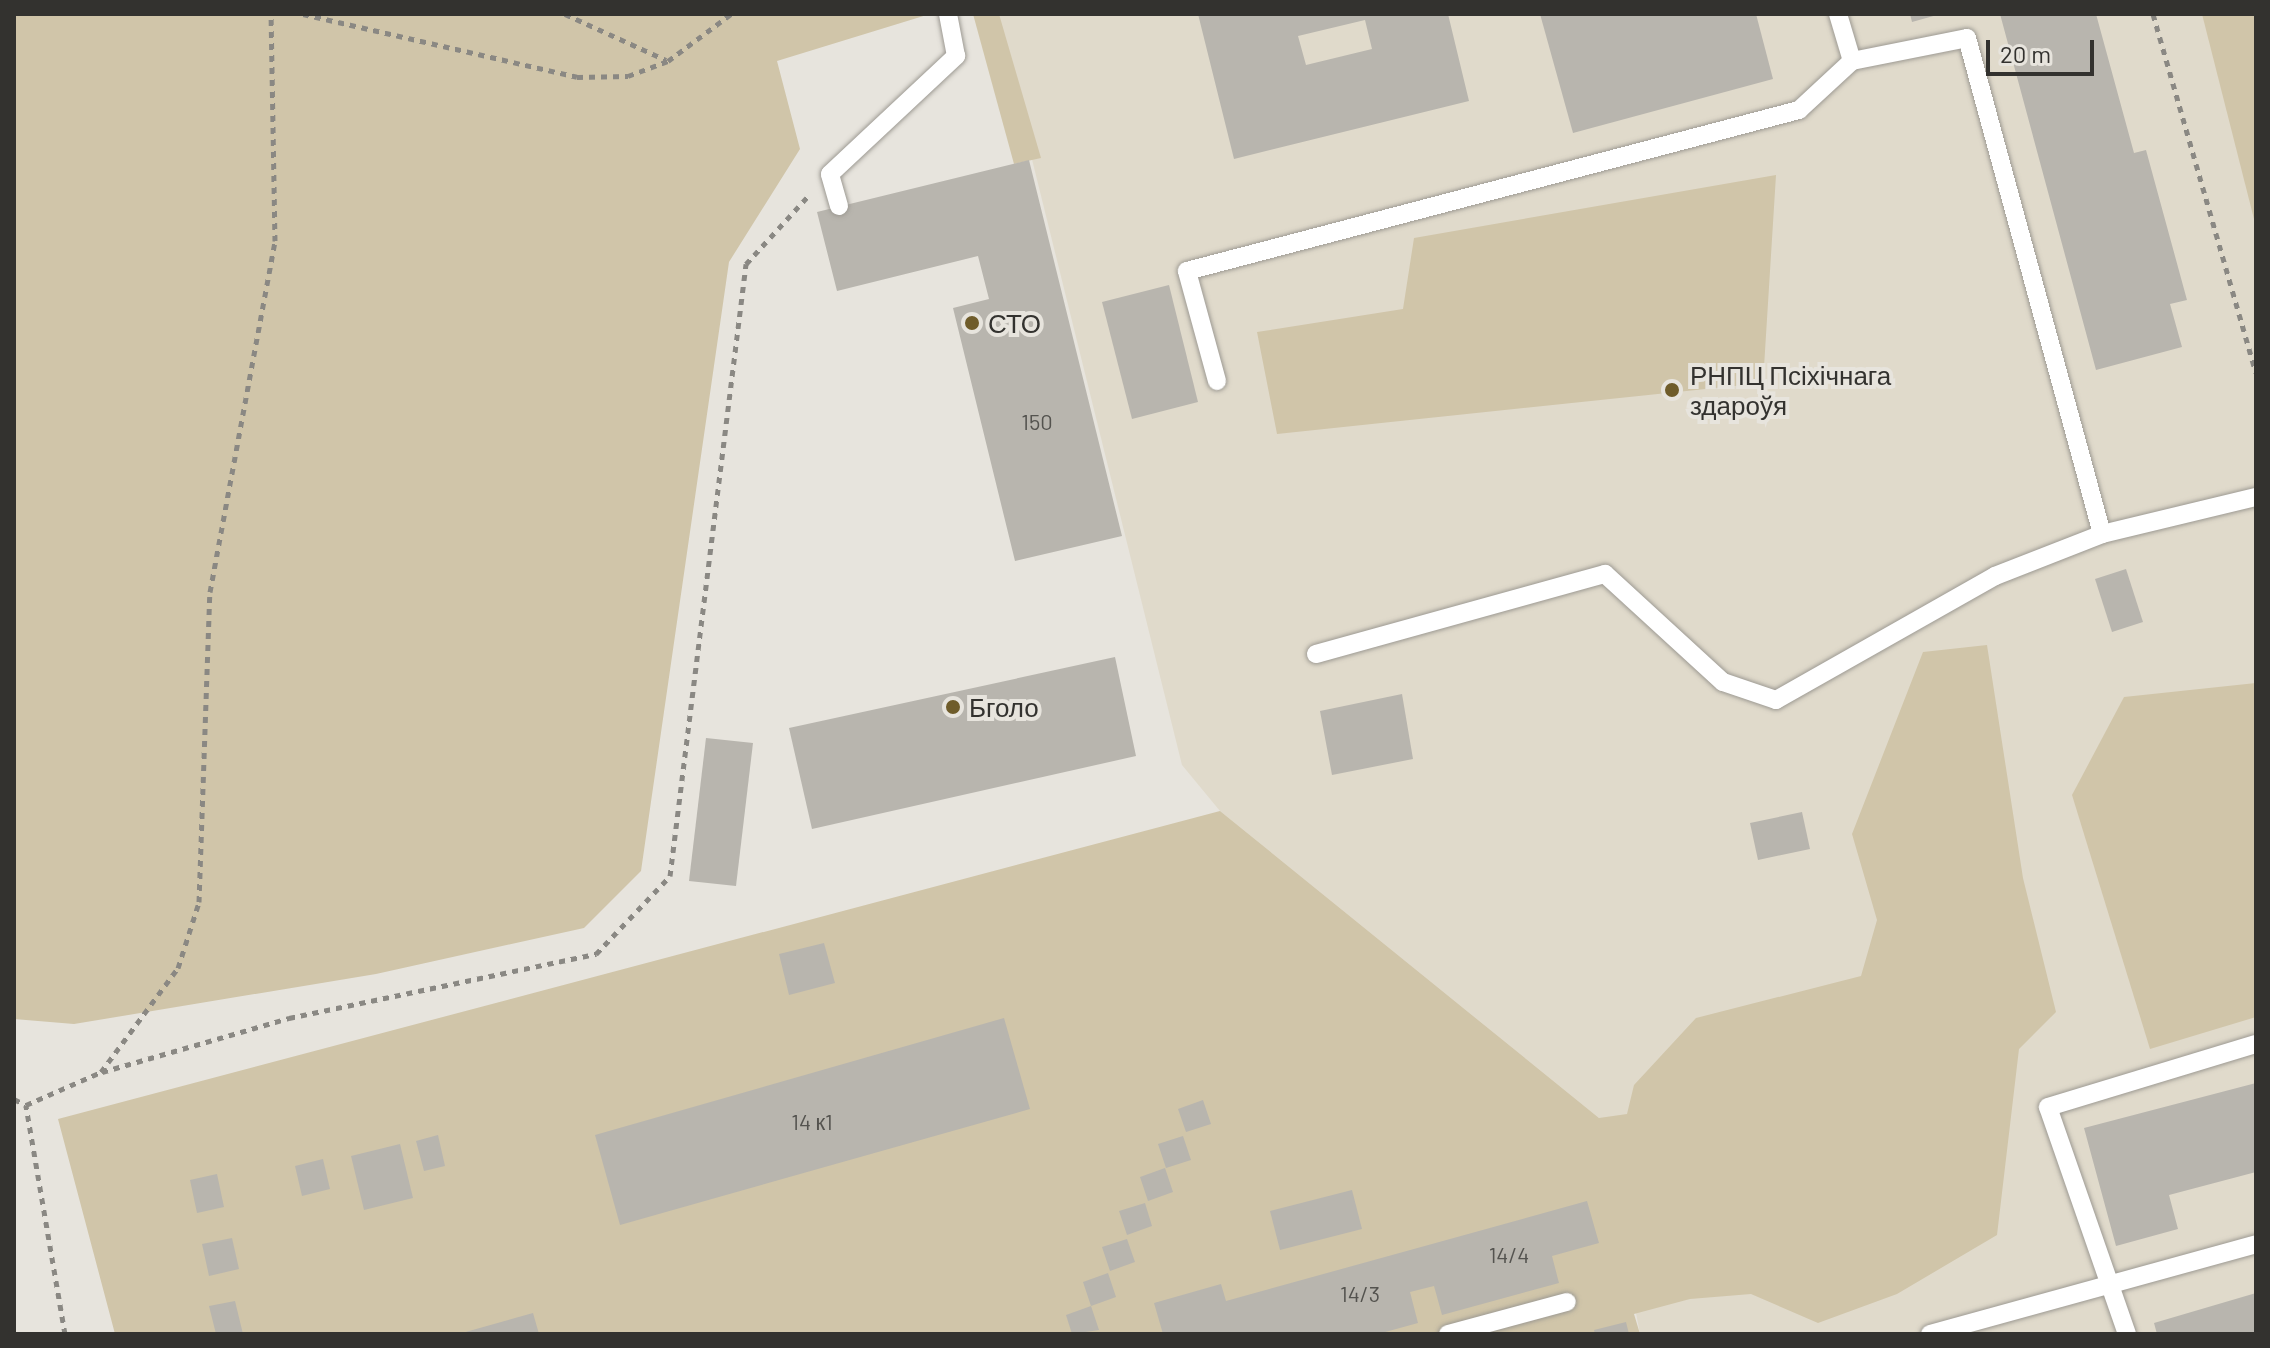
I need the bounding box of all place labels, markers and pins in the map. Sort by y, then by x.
place label: СТО [988,307,1041,339]
marker: СТО [963,314,981,332]
place label: РНПЦ Псіхічнага здароўя [1690,359,1891,420]
marker: РНПЦ Псіхічнага здароўя [1661,379,1683,401]
place label: Бголо [969,691,1039,723]
marker: Бголо [944,698,962,716]

